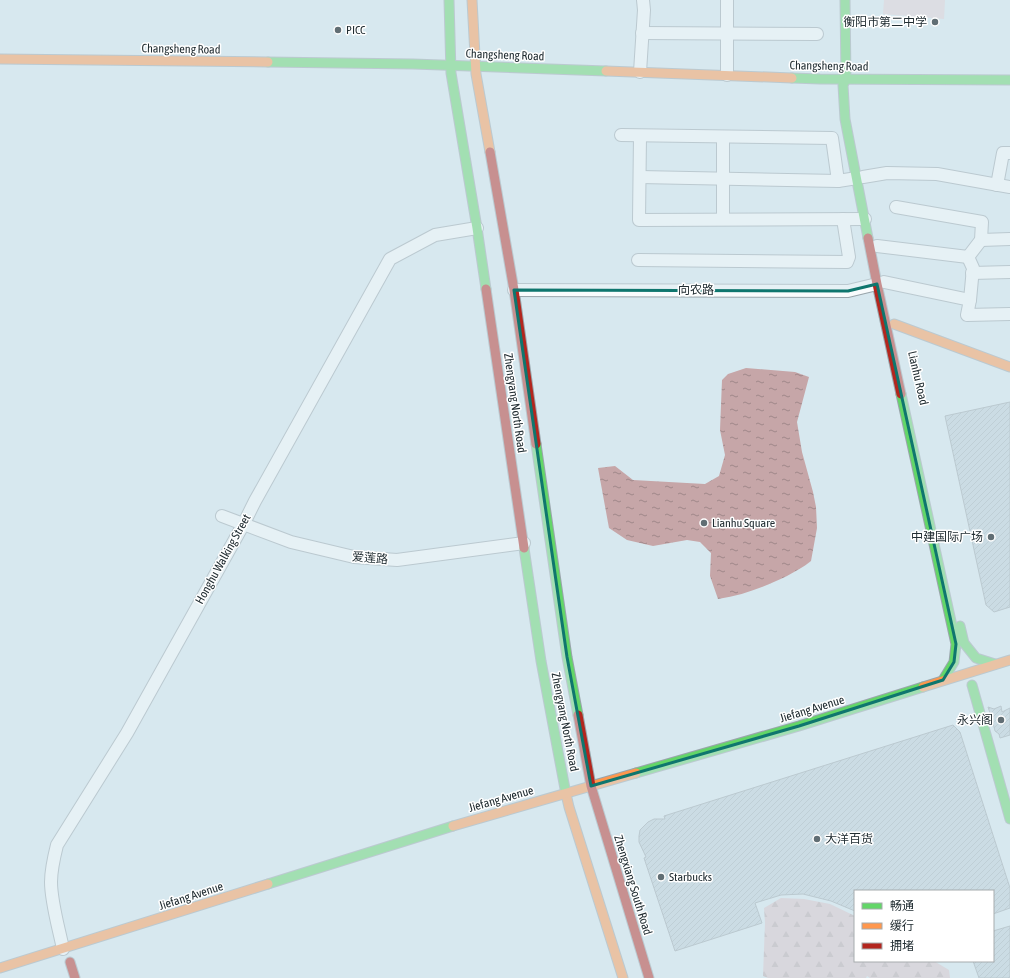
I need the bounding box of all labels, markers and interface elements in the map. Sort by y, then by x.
place label: 衡阳市第二中学 [843,15,927,29]
marker: 衡阳市第二中学 [930,17,940,27]
place label: PICC [346,23,366,37]
marker: PICC [333,25,343,35]
street label: Changsheng Road [141,41,221,57]
street label: Changsheng Road [465,47,545,63]
street label: Changsheng Road [789,58,869,74]
street label: 向农路 [678,283,714,297]
street label: Lianhu Road [905,350,931,406]
street label: Zhengyang North Road [501,352,529,454]
street label: Honghu Walking Street [192,511,254,606]
place label: Lianhu Square [712,516,775,530]
marker: Lianhu Square [699,518,709,528]
place label: 中建国际广场 [911,530,983,544]
marker: 中建国际广场 [986,532,996,542]
street label: 爱莲路 [351,549,389,567]
street label: Zhengyang North Road [549,671,581,773]
street label: Jiefang Avenue [778,693,846,725]
place label: 永兴阁 [957,713,993,727]
marker: 永兴阁 [996,715,1006,725]
street label: Jiefang Avenue [467,783,535,815]
place label: 大洋百货 [825,832,873,846]
street label: Zhengxiang South Road [611,833,655,937]
marker: 大洋百货 [812,834,822,844]
place label: Starbucks [669,870,712,884]
marker: Starbucks [656,872,666,882]
street label: Jiefang Avenue [157,879,225,913]
legend [854,890,994,962]
text: 畅通 [890,899,914,913]
text: 缓行 [890,919,914,933]
text: 拥堵 [890,939,914,953]

